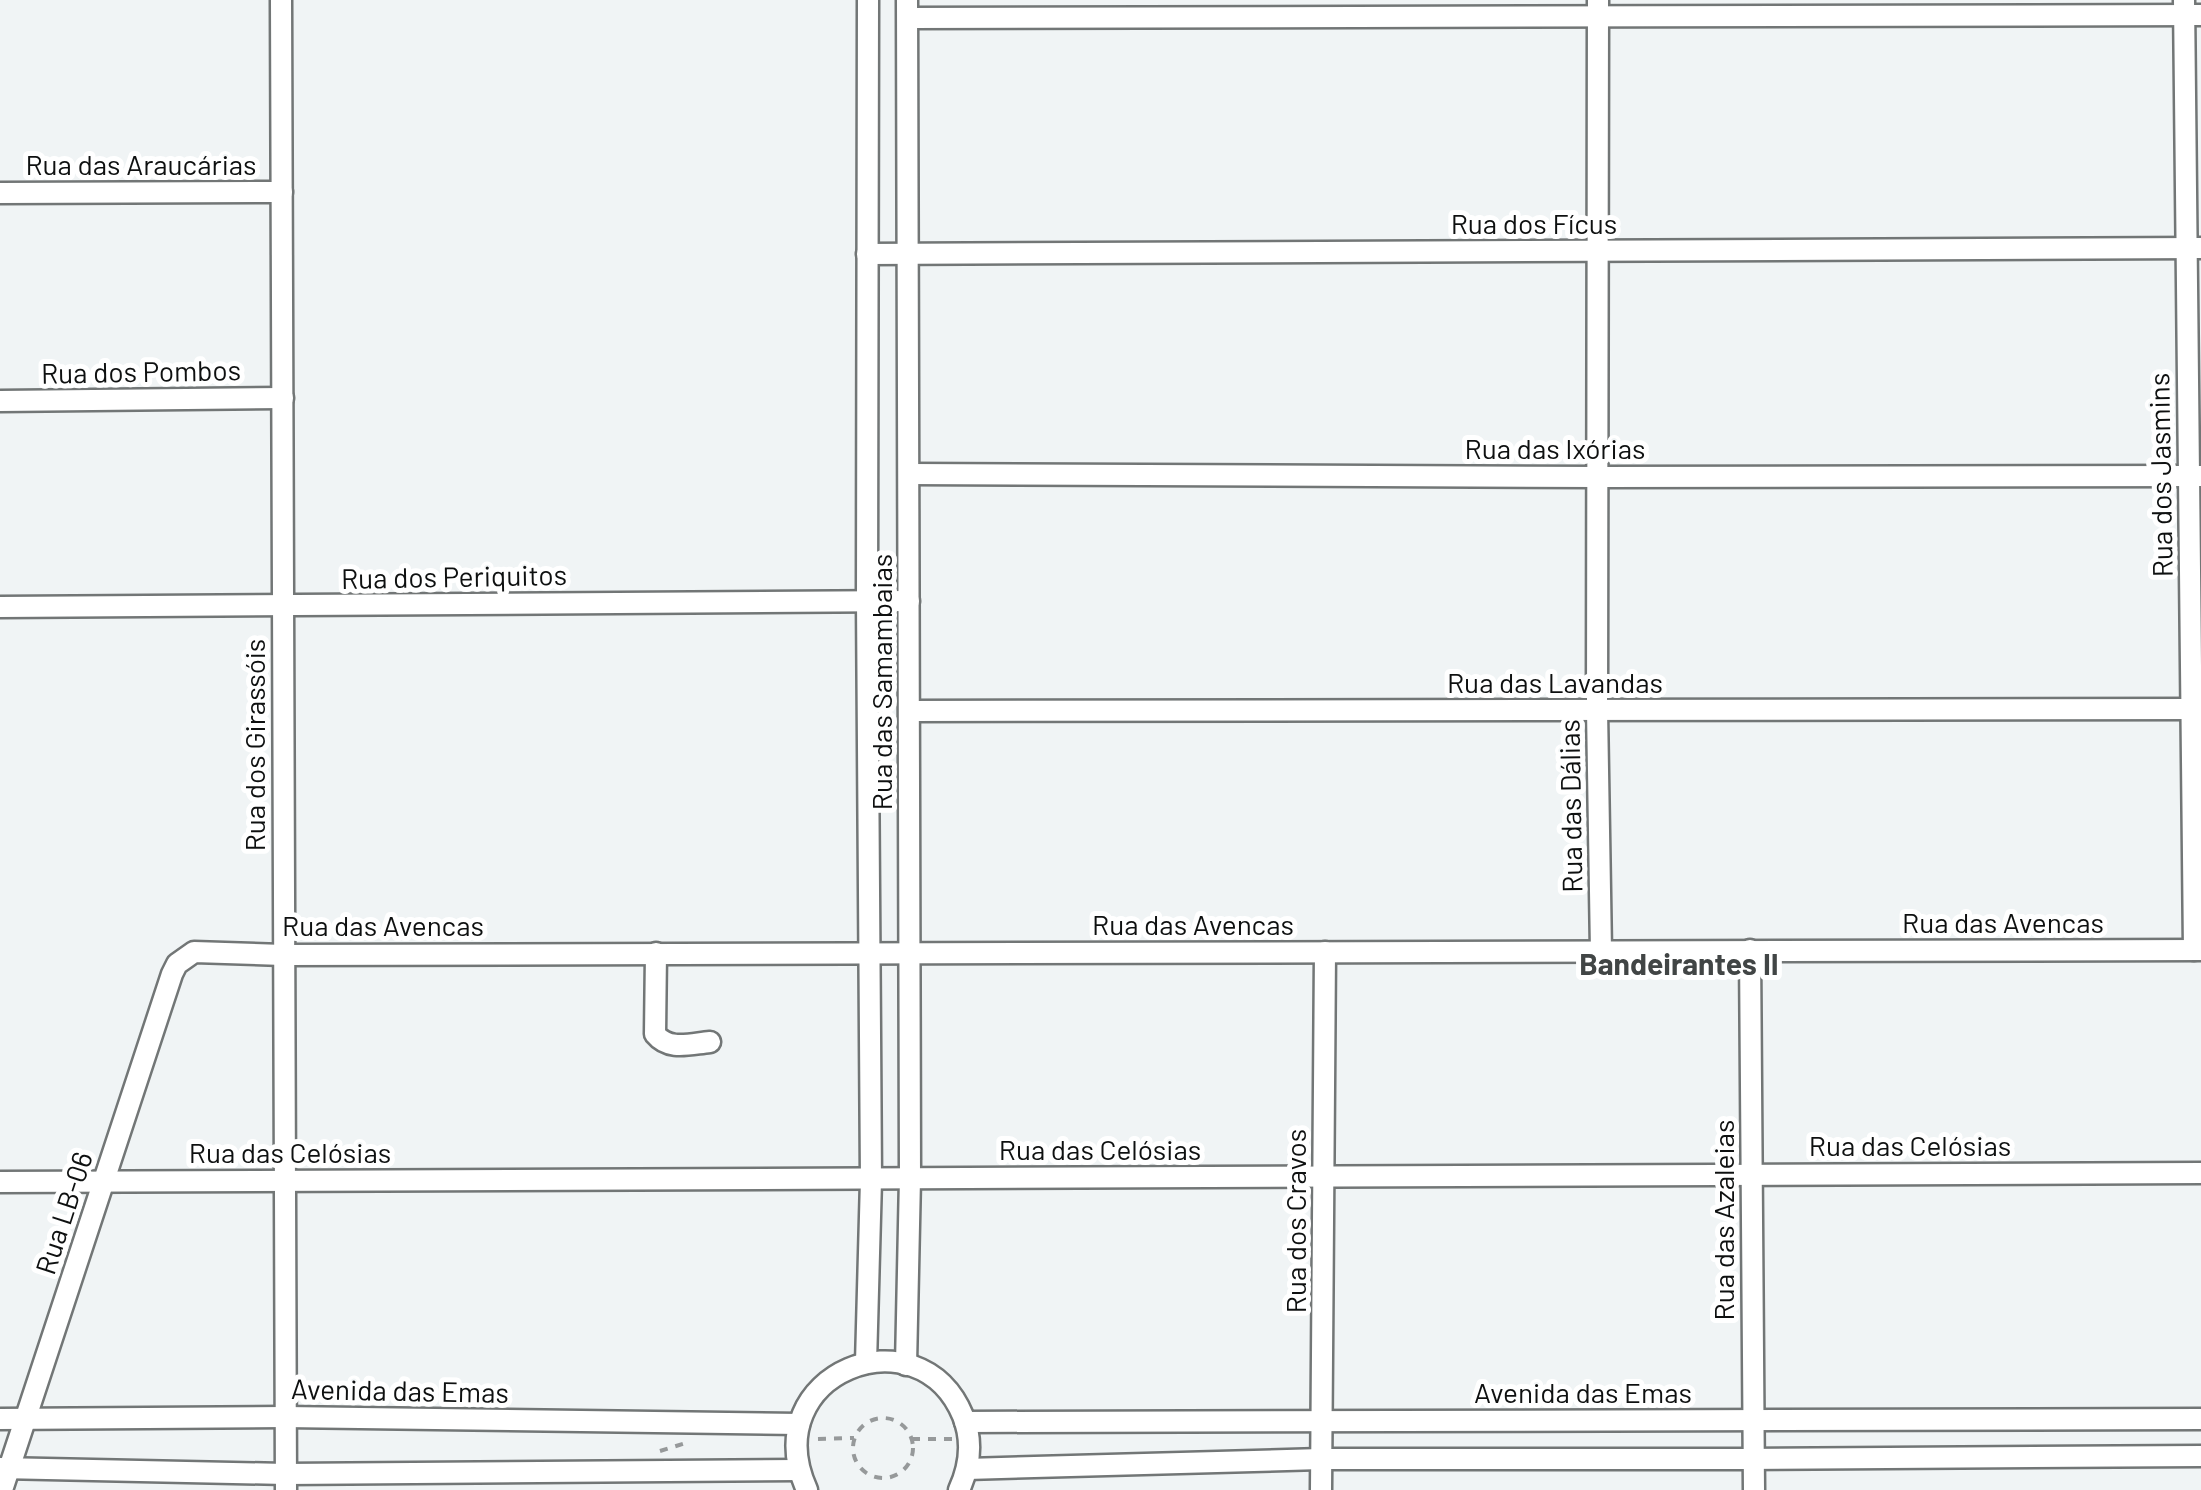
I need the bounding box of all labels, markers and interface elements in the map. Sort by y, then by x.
street label: Rua das Araucárias [25,147,257,181]
street label: Rua dos Fícus [1451,206,1617,240]
street label: Rua dos Pombos [41,352,241,390]
street label: Rua dos Jasmins [2141,373,2179,578]
street label: Rua das Ixórias [1465,431,1645,465]
street label: Rua das Samambaias [864,554,898,810]
street label: Rua dos Periquitos [341,557,567,595]
street label: Rua dos Girassóis [237,639,271,851]
street label: Rua das Lavandas [1447,665,1663,699]
street label: Rua das Dálias [1551,719,1589,893]
street label: Rua das Avencas [1902,905,2104,939]
street label: Rua das Avencas [1092,907,1294,941]
street label: Rua das Avencas [282,908,484,942]
district label: Bandeirantes II [1579,945,1779,981]
street label: Rua das Azaleias [1706,1120,1740,1320]
street label: Rua das Celósias [1809,1128,2011,1162]
street label: Rua dos Cravos [1278,1129,1312,1313]
street label: Rua das Celósias [999,1132,1201,1166]
street label: Rua das Celósias [189,1135,391,1169]
street label: Rua LB-06 [27,1147,99,1278]
street label: Avenida das Emas [291,1371,509,1409]
street label: Avenida das Emas [1474,1375,1692,1409]

